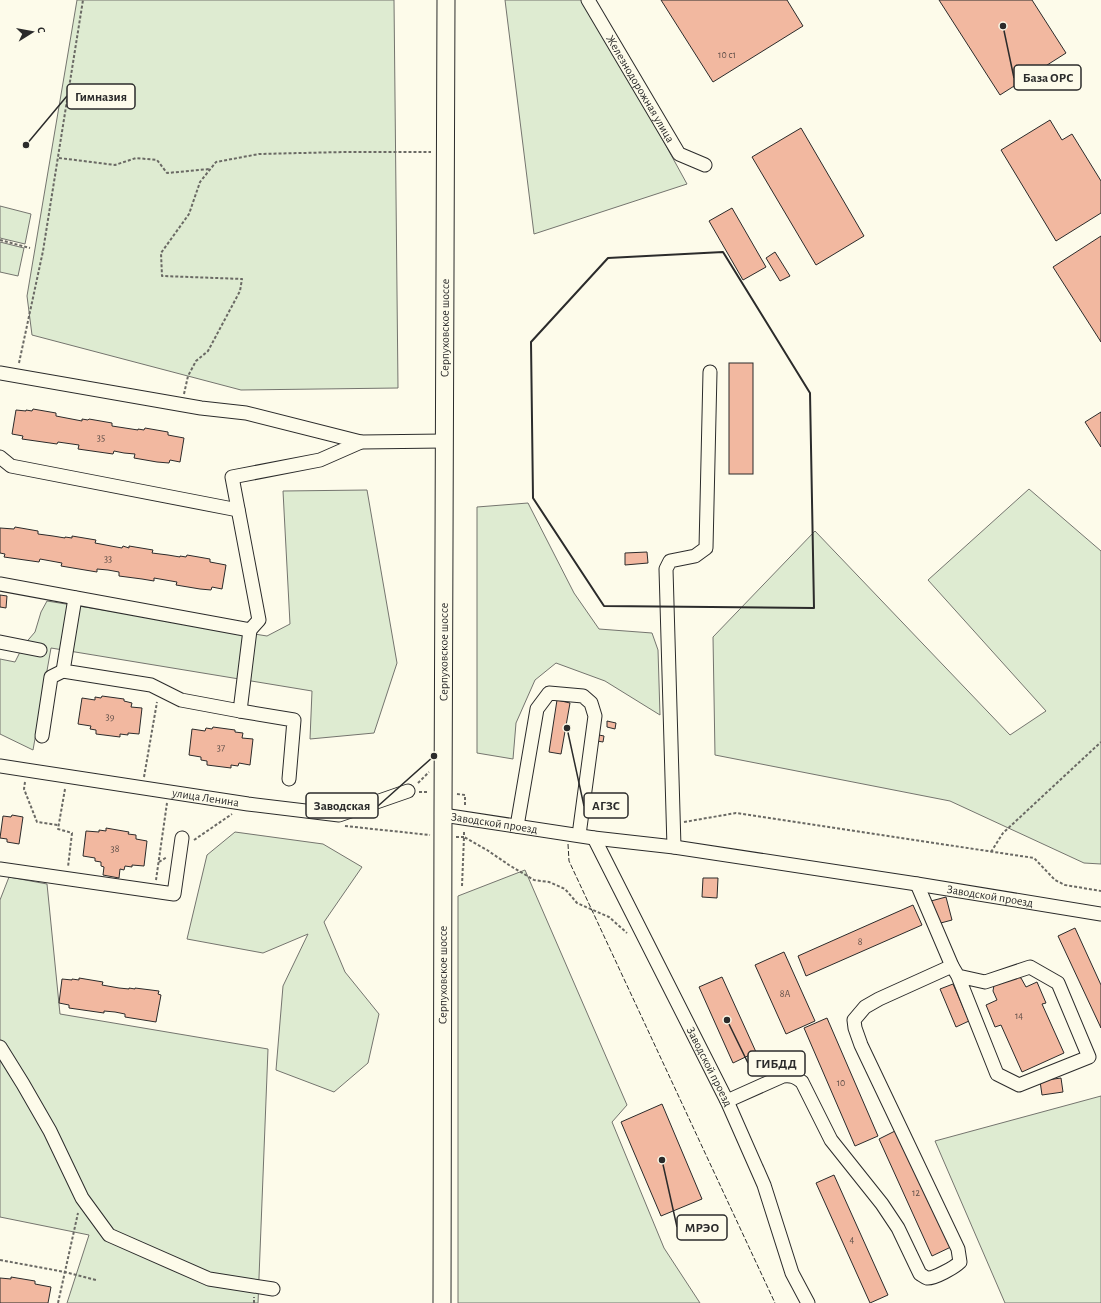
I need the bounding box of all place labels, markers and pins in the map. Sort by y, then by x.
callout: База ОРС [1014,65,1081,90]
callout: Гимназия [67,84,135,109]
callout: Заводская [306,793,378,818]
callout: АГЗС [584,793,628,818]
callout: ГИБДД [748,1051,805,1076]
callout: МРЭО [677,1215,727,1240]

